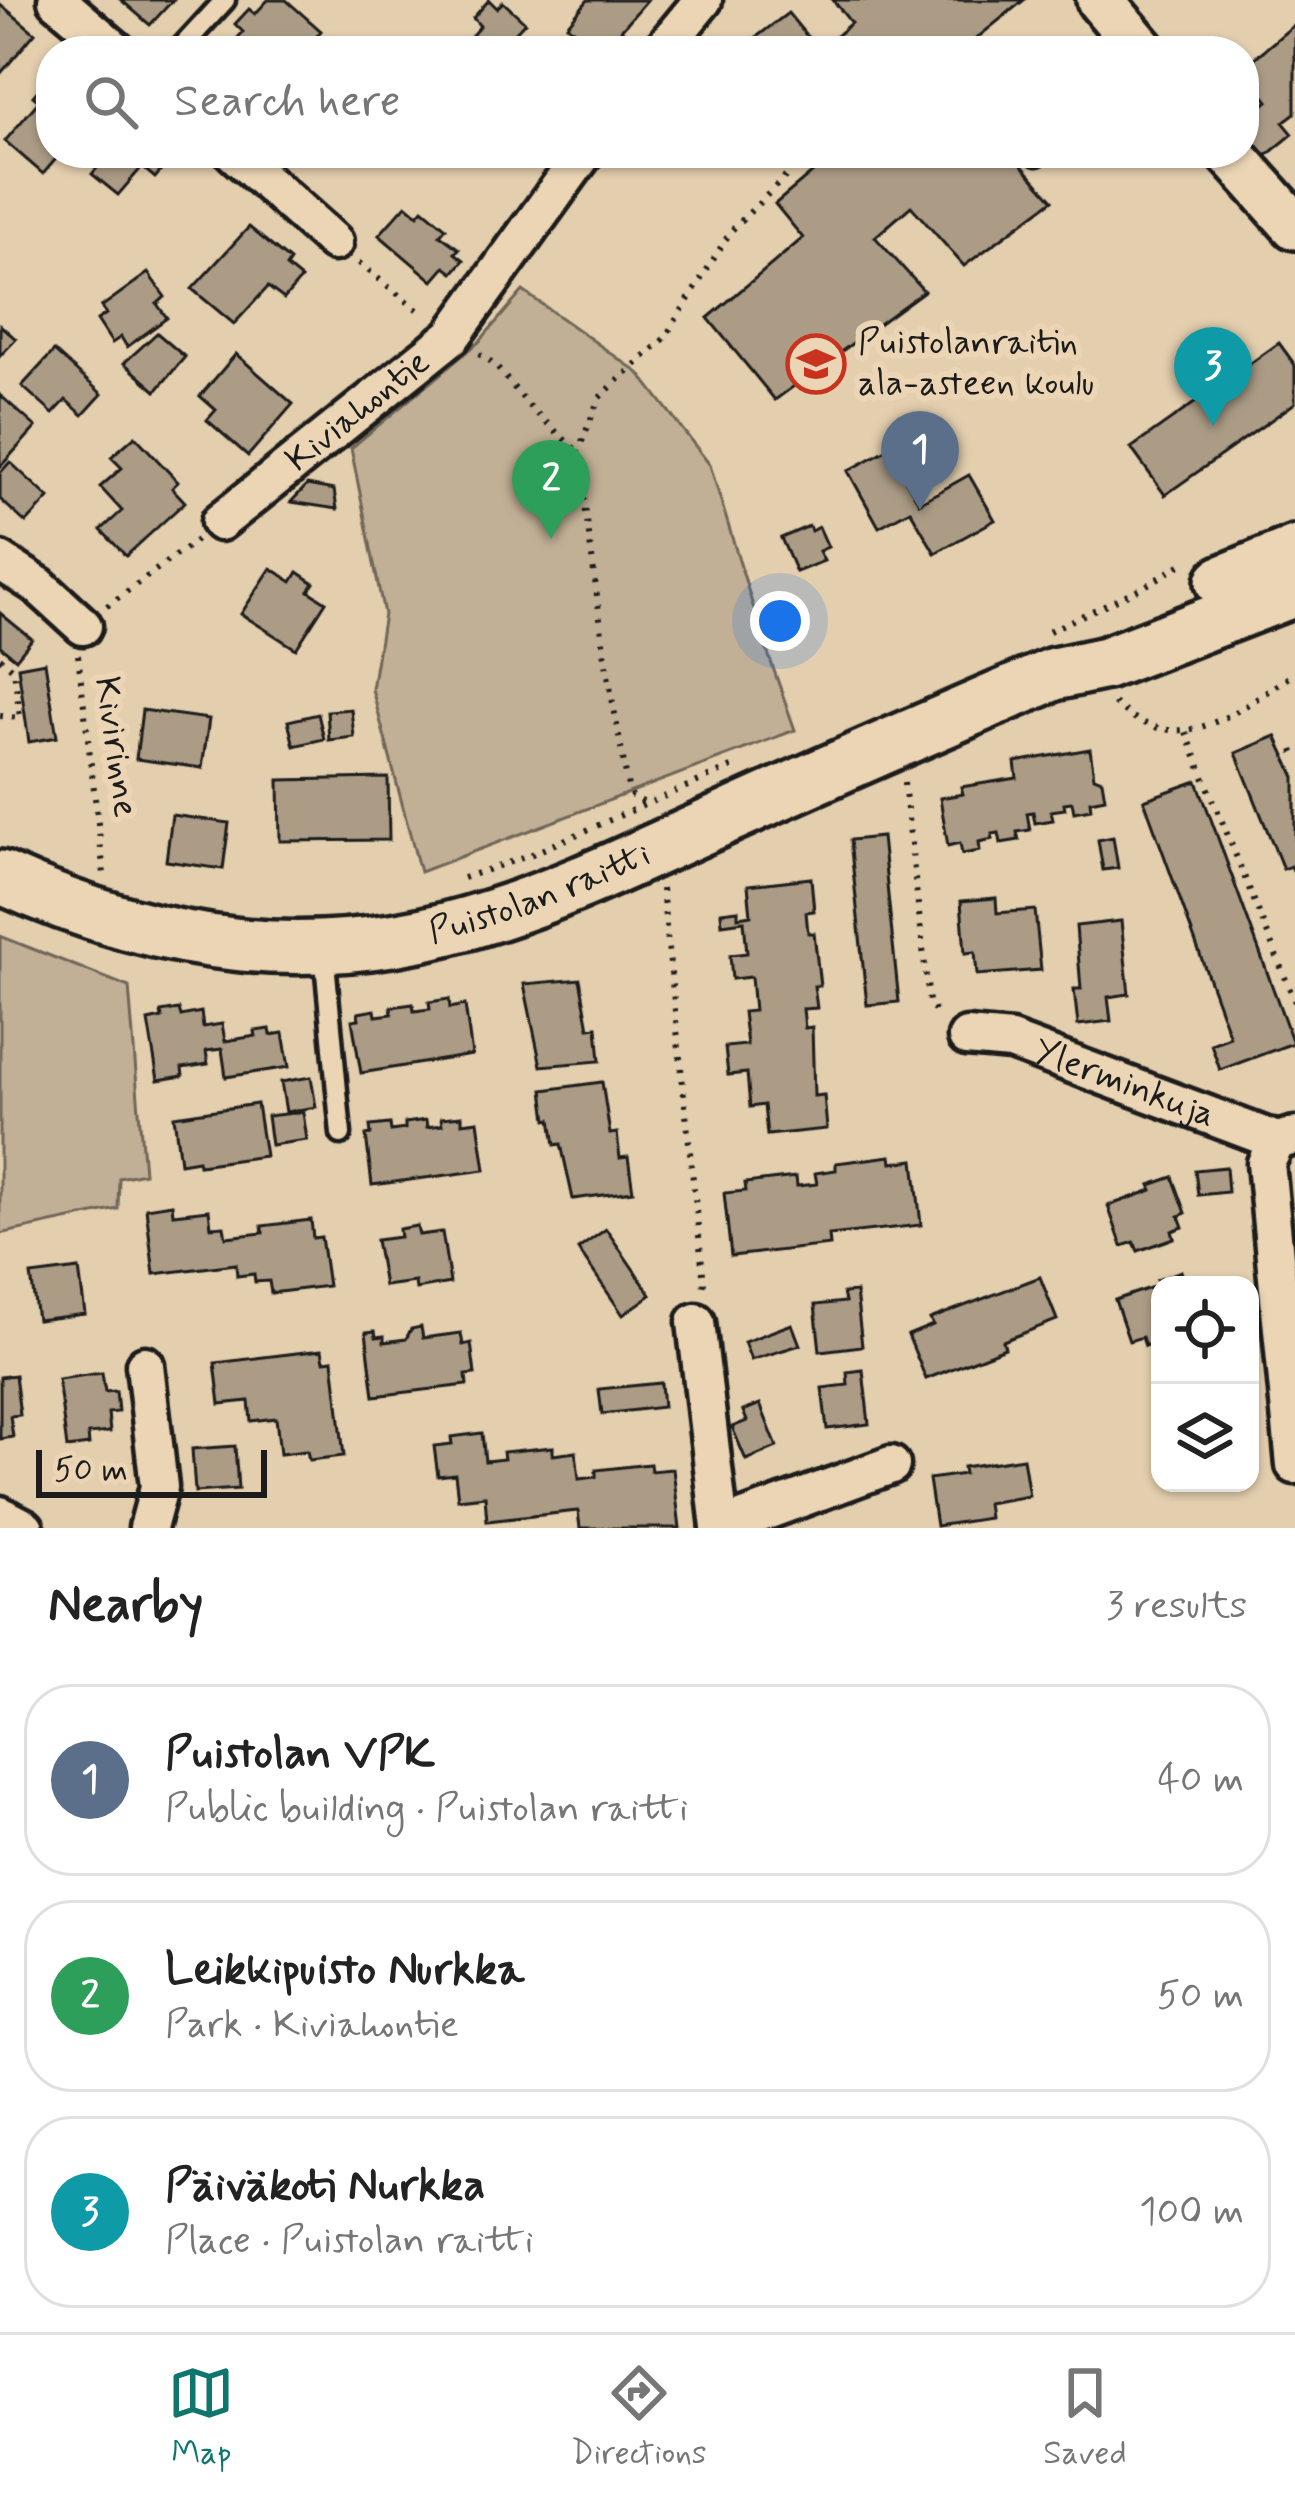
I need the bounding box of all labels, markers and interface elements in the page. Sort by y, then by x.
search box [36,36,1259,168]
icon: search [78,69,144,135]
text: Search here [174,73,401,132]
place label: Puistolanraitin ala-asteen koulu [858,320,1094,408]
pin: 3 [1174,327,1252,426]
school or university icon: Puistolanraitin ala-asteen koulu [785,333,847,395]
street label: Kiviahontie [276,339,440,483]
pin: 1 [881,411,959,510]
pin: 2 [512,440,590,539]
your location [750,591,810,651]
street label: Kivirinne [82,674,148,820]
street label: Puistolan raitti [424,831,658,956]
street label: Ylerminkuja [1027,1028,1222,1139]
map controls [1151,1276,1259,1492]
button: locate [1151,1276,1259,1384]
button: layers [1151,1384,1259,1492]
scale bar [36,1444,267,1497]
text: 50 m [54,1449,128,1493]
text: Nearby [48,1573,203,1639]
text: 3 results [1106,1581,1247,1632]
text: Puistolan VPK [165,1725,435,1784]
text: 1 [81,1755,99,1806]
text: 40 m [1157,1755,1244,1806]
text: Public building · Puistolan raitti [165,1784,688,1835]
text: Leikkipuisto Nurkka [165,1941,524,2000]
text: 2 [80,1971,100,2022]
text: 50 m [1157,1971,1244,2022]
text: Park · Kiviahontie [165,2000,459,2051]
text: Päiväkoti Nurkka [165,2157,485,2216]
text: 3 [81,2187,99,2238]
text: 100 m [1139,2187,1244,2238]
text: Place · Puistolan raitti [165,2216,534,2267]
tab: Map [168,2360,234,2476]
tab: Directions [571,2360,707,2476]
tab: Saved [1043,2360,1127,2476]

